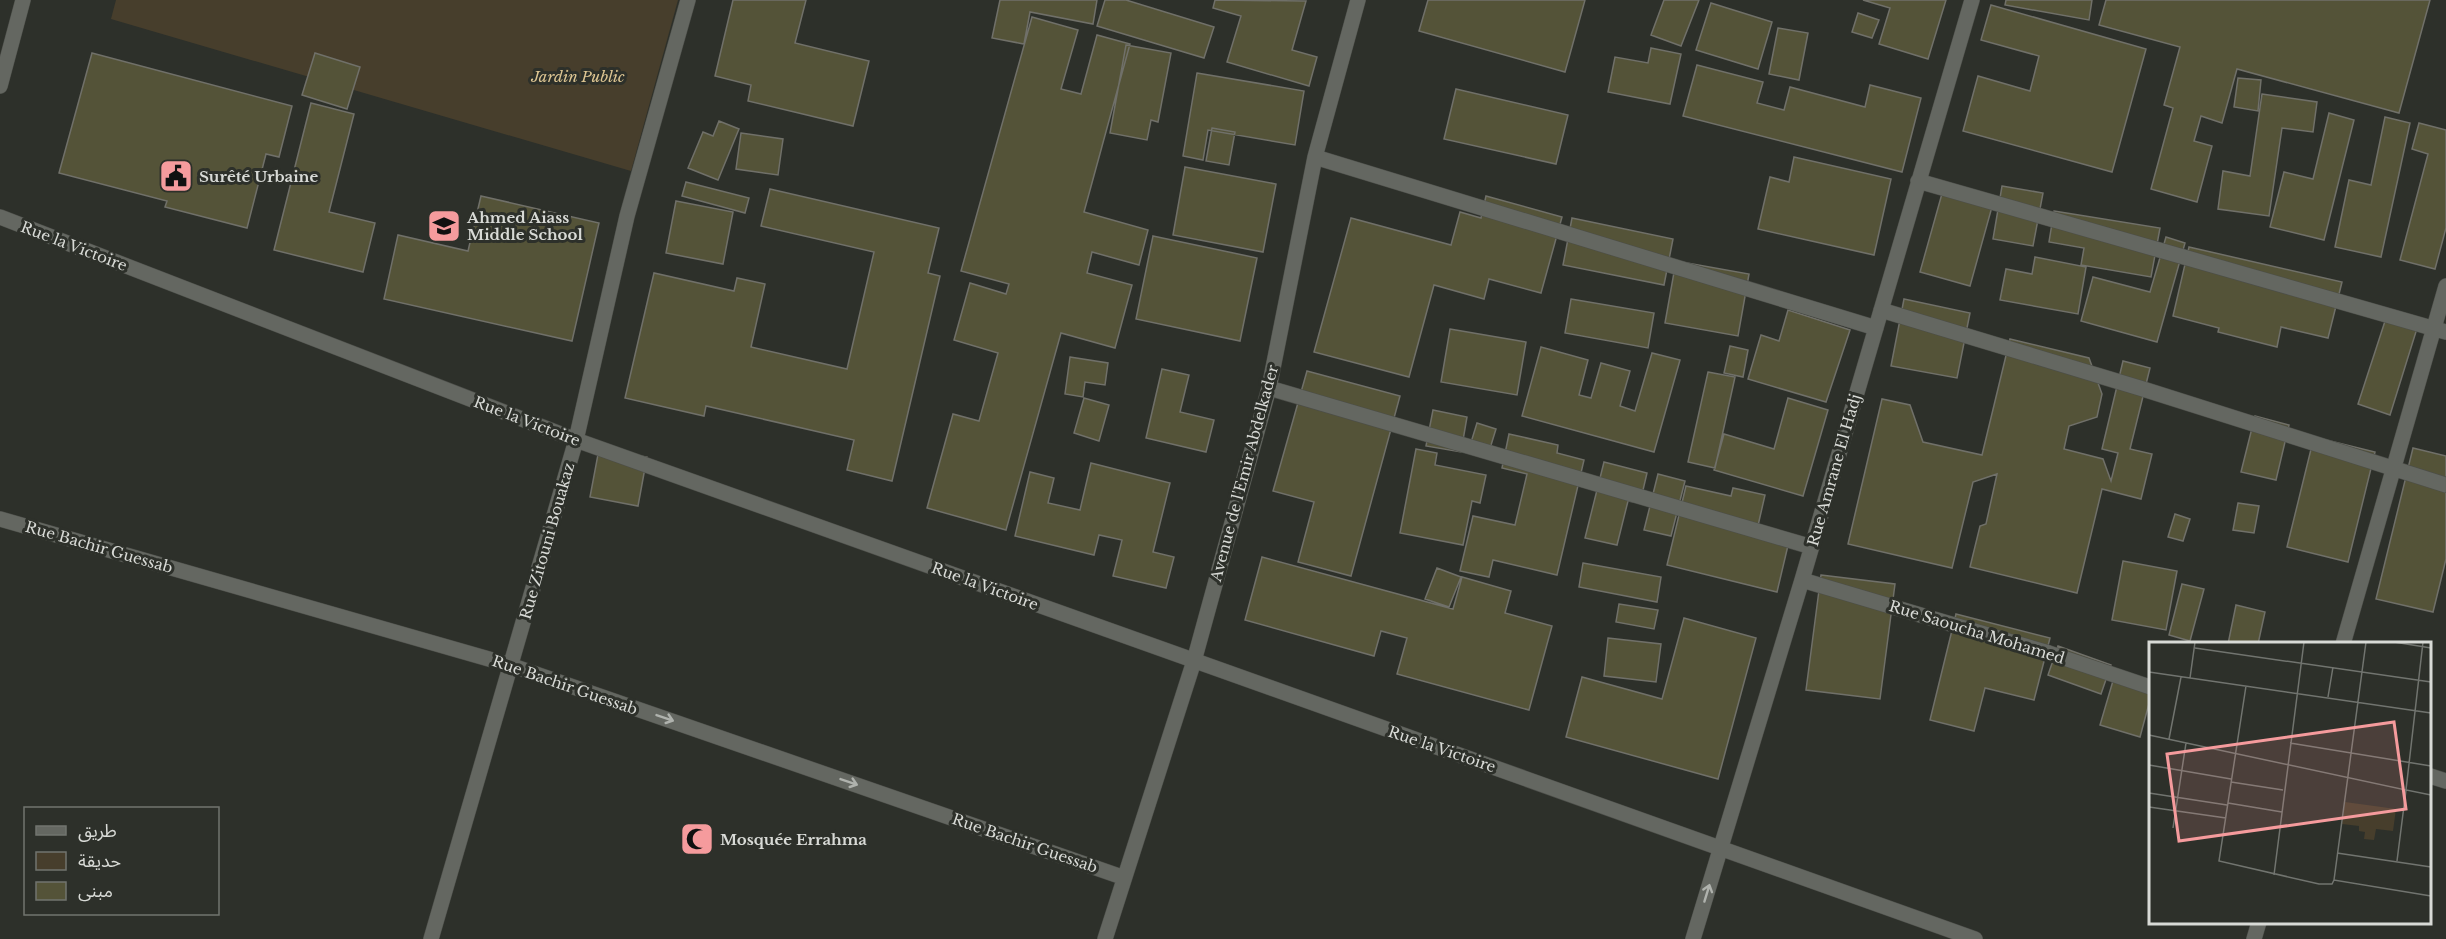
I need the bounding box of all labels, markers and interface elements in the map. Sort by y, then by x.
park label: Jardin Public [530,67,625,86]
public building icon: Surêté Urbaine [158,158,194,194]
place label: Surêté Urbaine [199,167,318,186]
school or university icon: Ahmed Aiass Middle School [426,208,462,244]
place label: Ahmed Aiass Middle School [466,208,583,244]
street label: Rue la Victoire [18,217,130,275]
street label: Avenue de l'Emir Abdelkader [1206,362,1282,584]
street label: Rue la Victoire [471,392,583,450]
street label: Rue Amrane El Hadj [1803,392,1865,548]
street label: Rue Zitouni Bouakaz [515,460,579,622]
street label: Rue Bachir Guessab [23,517,175,577]
street label: Rue la Victoire [929,558,1041,614]
street label: Rue Saoucha Mohamed [1887,596,2067,668]
inset map [2149,642,2431,924]
street label: Rue Bachir Guessab [490,651,640,719]
one-way arrow [655,714,674,725]
street label: Rue la Victoire [1386,722,1498,776]
one-way arrow [839,777,858,788]
legend [24,807,219,915]
street label: Rue Bachir Guessab [950,809,1100,877]
text: طريق [78,820,117,842]
mosque icon: Mosquée Errahma [679,821,715,857]
place label: Mosquée Errahma [720,830,867,849]
text: حديقة [78,850,121,872]
text: مبنى [78,880,113,902]
one-way arrow [1702,884,1713,903]

